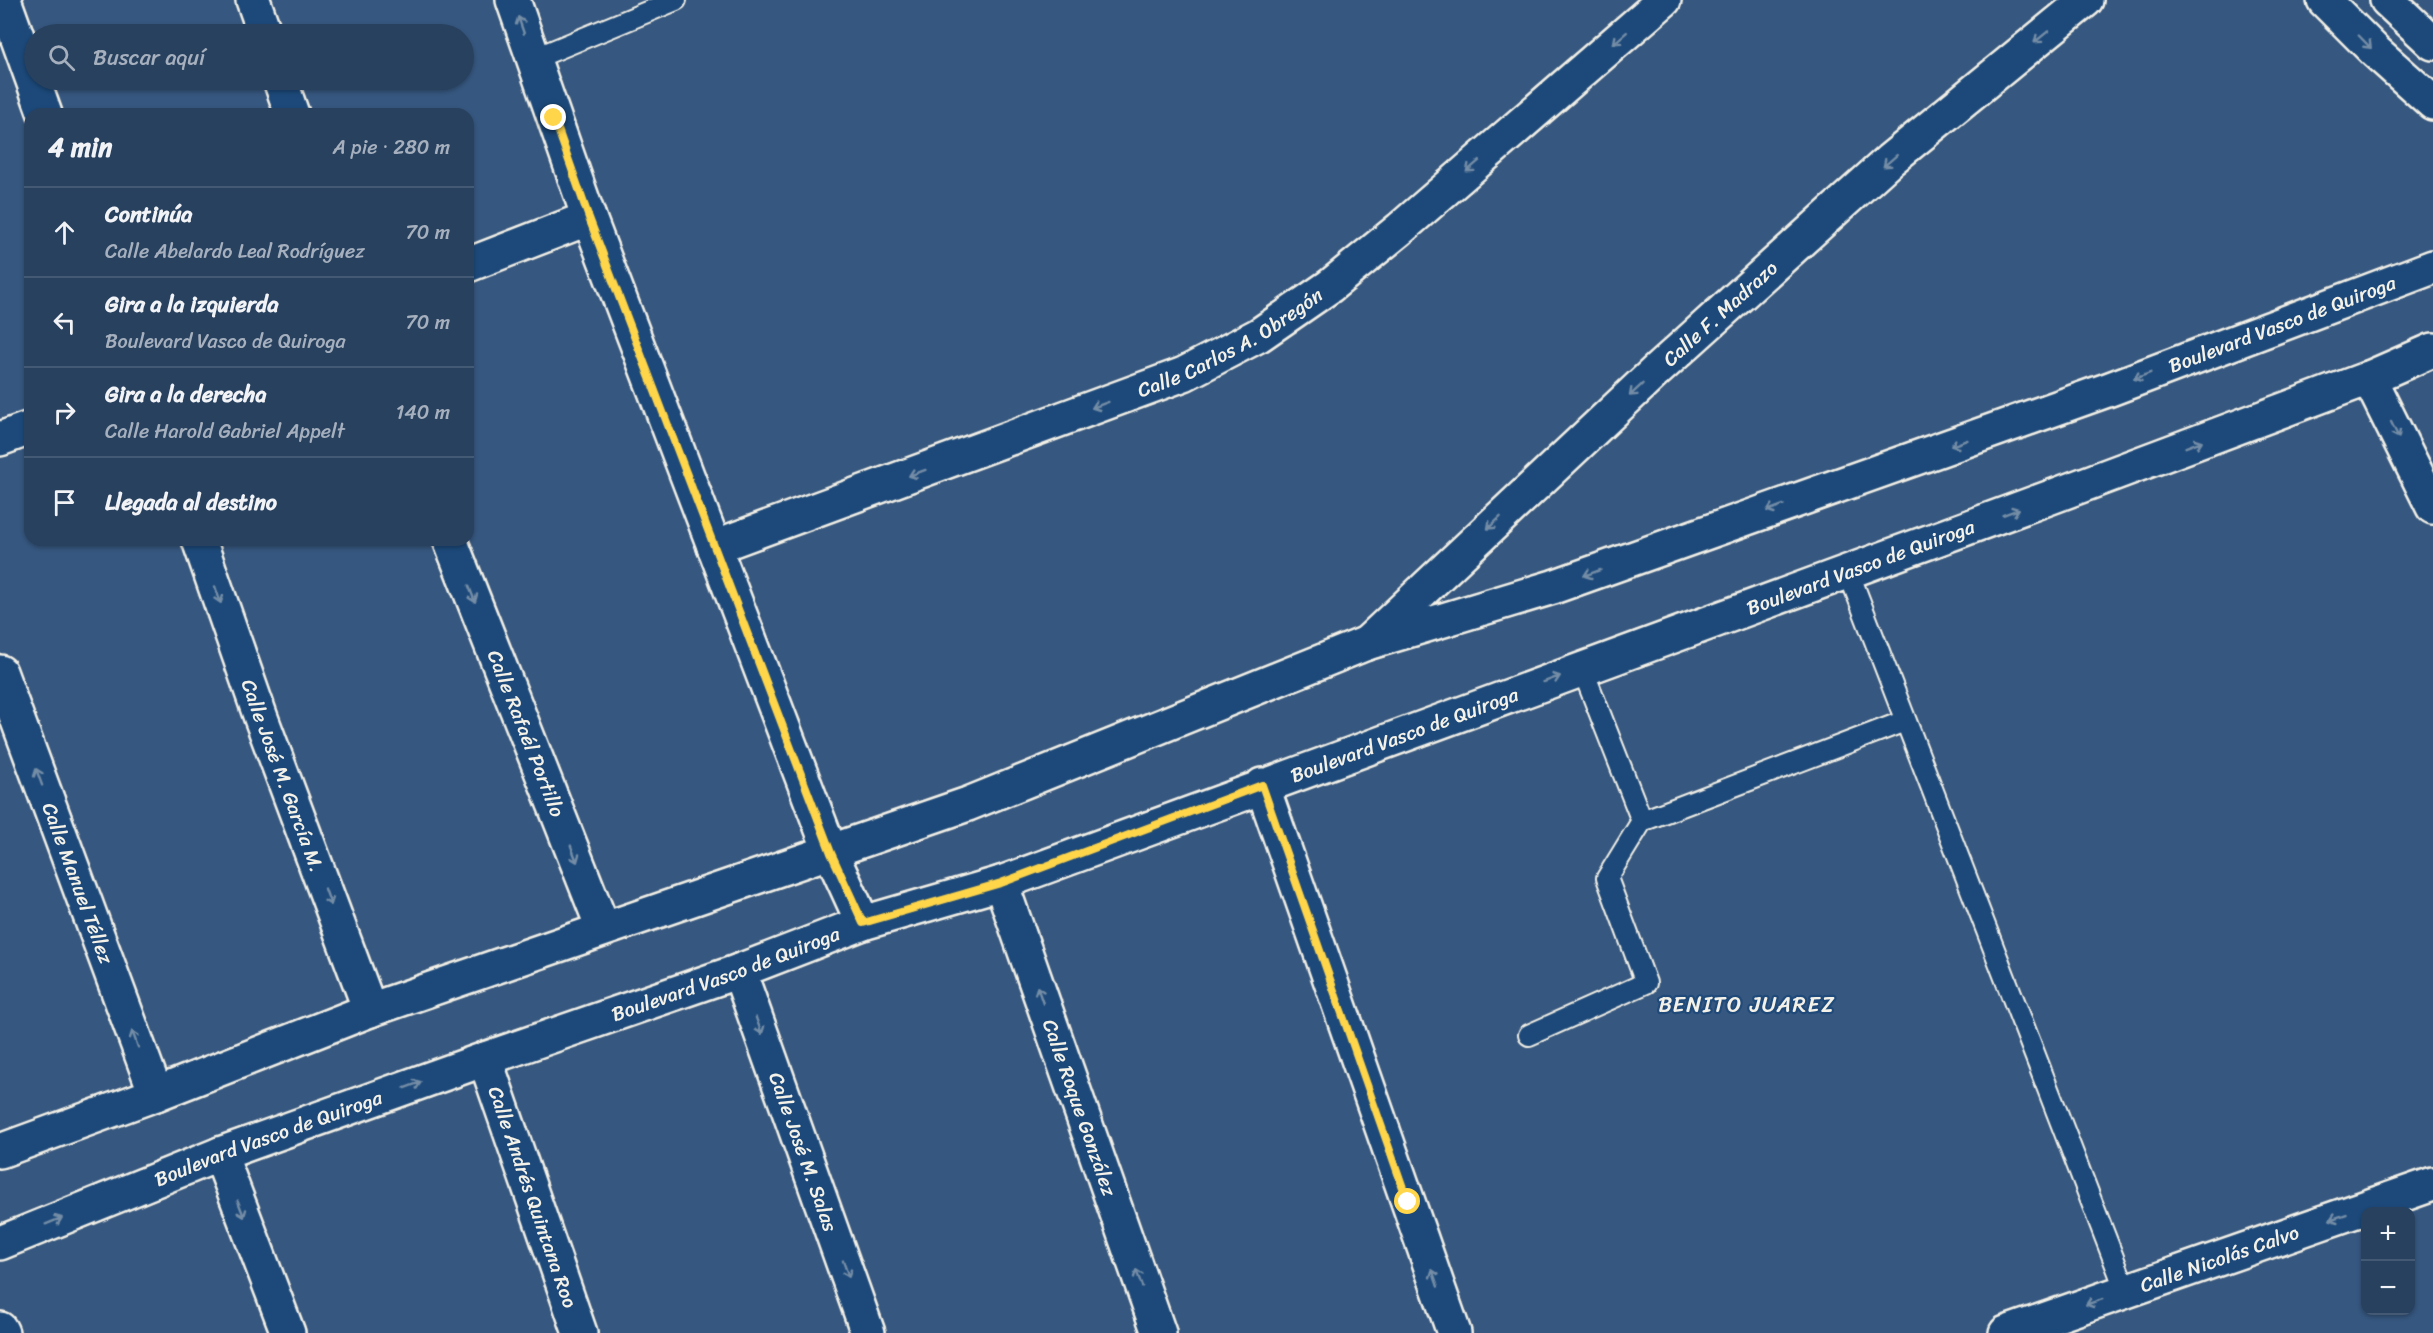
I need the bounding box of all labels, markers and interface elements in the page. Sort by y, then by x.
one-way arrow [515,16,526,35]
search box [24,24,474,90]
one-way arrow [2034,30,2049,44]
one-way arrow [1613,31,1628,45]
one-way arrow [2358,34,2372,49]
text: Buscar aquí [93,38,205,77]
icon: search [45,41,78,74]
route end [540,104,566,130]
text: 4 min [48,124,112,170]
text: A pie · 280 m [333,130,450,165]
one-way arrow [1883,154,1898,168]
one-way arrow [1465,159,1480,173]
text: Continúa [105,195,192,234]
text: 70 m [405,215,450,250]
icon: ahead [48,216,81,249]
text: Calle Abelardo Leal Rodríguez [105,234,365,269]
street label: Calle F. Madrazo [1654,252,1786,376]
street label: Boulevard Vasco de Quiroga [2163,265,2402,383]
street label: Calle Carlos A. Obregón [1132,279,1331,408]
text: Gira a la izquierda [105,285,278,324]
text: 70 m [405,305,450,340]
icon: left [48,306,81,339]
text: Boulevard Vasco de Quiroga [105,324,346,359]
one-way arrow [2134,372,2152,383]
text: Gira a la derecha [105,375,266,414]
one-way arrow [1628,382,1643,397]
text: 140 m [396,395,450,430]
icon: right [48,396,81,429]
one-way arrow [1091,401,1110,412]
text: Calle Harold Gabriel Appelt [105,414,345,449]
one-way arrow [2390,421,2402,439]
one-way arrow [2184,437,2203,448]
one-way arrow [1950,438,1969,449]
one-way arrow [908,468,927,479]
text: Llegada al destino [105,483,277,522]
icon: arrive [48,486,81,519]
one-way arrow [1766,503,1785,514]
one-way arrow [2001,505,2020,516]
street label: Boulevard Vasco de Quiroga [1742,509,1981,625]
one-way arrow [1487,516,1502,530]
one-way arrow [1583,569,1601,580]
one-way arrow [214,585,225,604]
one-way arrow [467,585,478,603]
street label: Calle Rafaél Portillo [477,645,575,823]
one-way arrow [1542,673,1560,684]
street label: Calle José M. García M. [231,674,334,877]
street label: Boulevard Vasco de Quiroga [1285,677,1524,793]
one-way arrow [33,768,44,787]
street label: Calle Manuel Téllez [32,797,124,970]
one-way arrow [569,844,580,863]
one-way arrow [323,887,334,906]
street label: Boulevard Vasco de Quiroga [607,916,846,1032]
district label: BENITO JUAREZ [1658,985,1836,1024]
one-way arrow [1034,986,1045,1005]
street label: Calle Roque González [1032,1014,1127,1202]
one-way arrow [754,1016,765,1035]
one-way arrow [129,1030,140,1049]
street label: Calle José M. Salas [758,1067,848,1237]
one-way arrow [403,1078,422,1089]
street label: Boulevard Vasco de Quiroga [149,1080,388,1197]
street label: Calle Andrés Quintana Roo [478,1081,587,1313]
route start [1394,1188,1420,1214]
one-way arrow [236,1199,247,1218]
map controls [2361,1207,2415,1315]
button: + [2361,1207,2415,1261]
one-way arrow [2329,1213,2348,1224]
one-way arrow [44,1215,63,1226]
street label: Calle Nicolás Calvo [2135,1215,2304,1303]
one-way arrow [841,1259,852,1278]
button: − [2361,1261,2415,1315]
one-way arrow [1133,1269,1144,1288]
one-way arrow [1428,1269,1439,1288]
one-way arrow [2085,1298,2104,1309]

